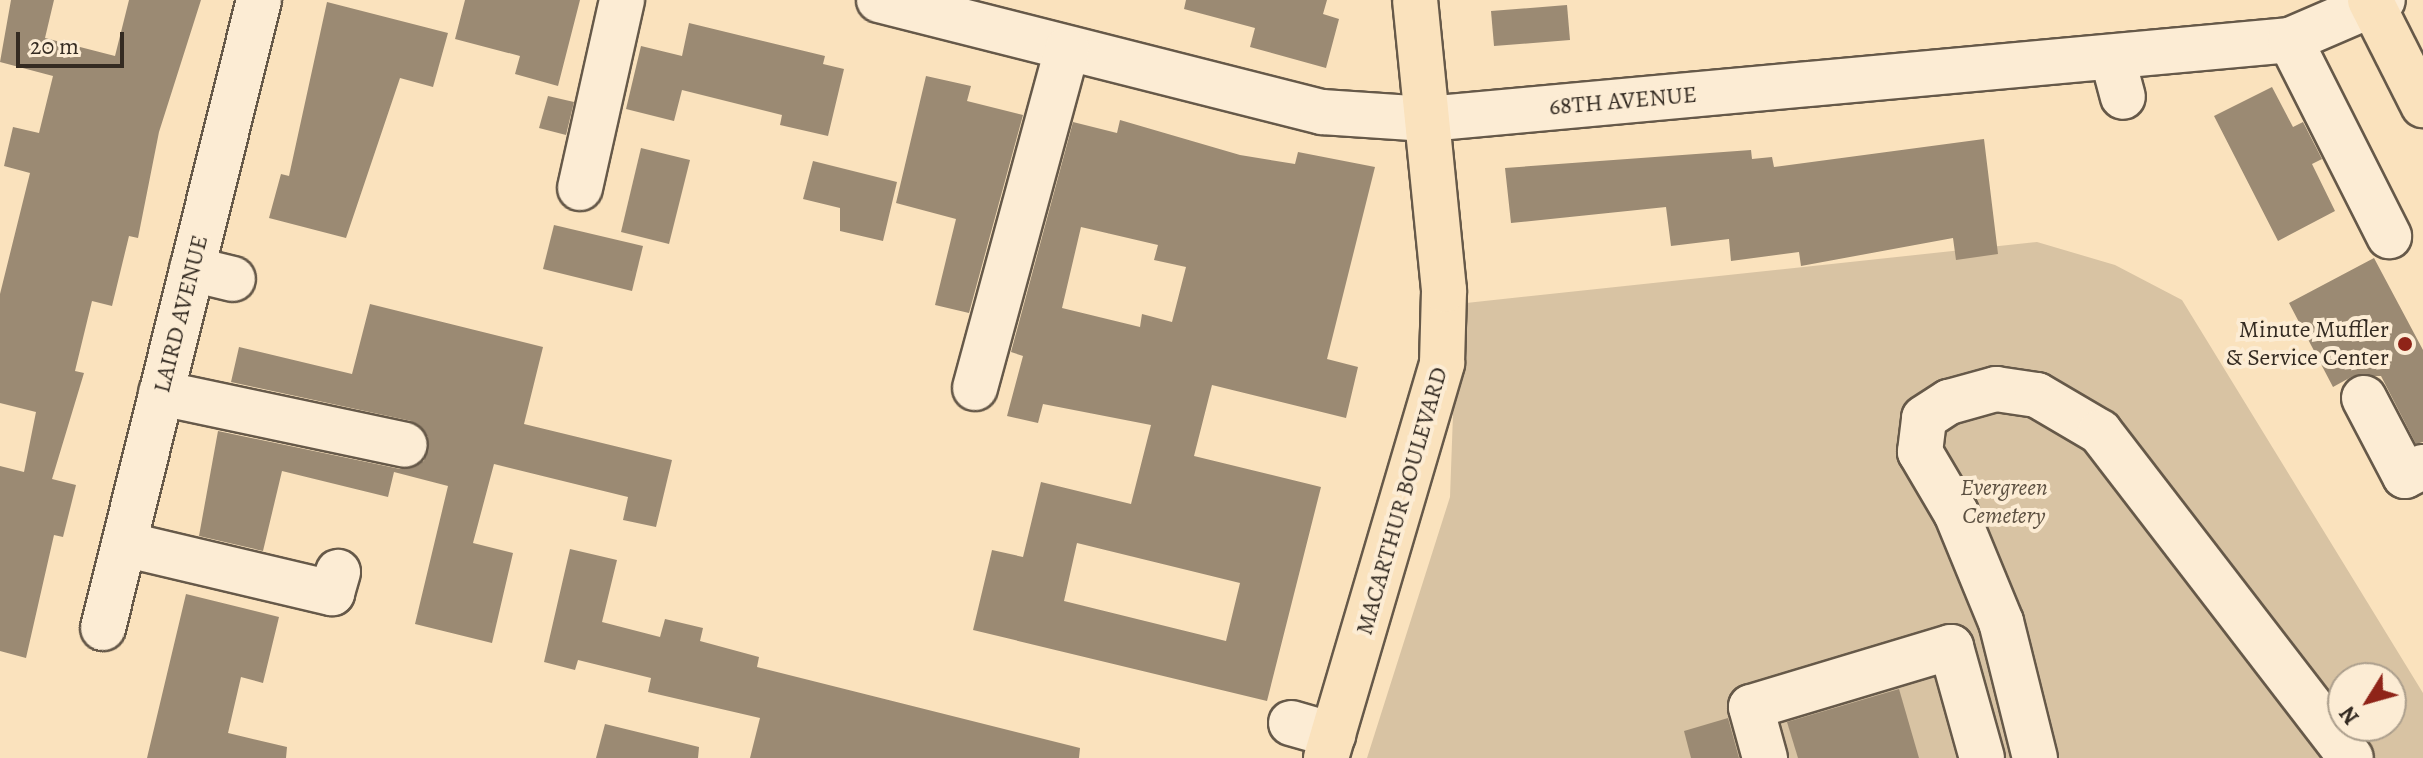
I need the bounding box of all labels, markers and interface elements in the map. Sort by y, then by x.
scale bar [20,16,128,66]
text: 20 m [30,30,79,62]
street label: 68TH AVENUE [1548,80,1698,122]
street label: LAIRD AVENUE [148,232,214,396]
place label: Minute Muffler & Service Center [2226,316,2389,372]
marker: Minute Muffler & Service Center [2396,335,2414,353]
street label: MACARTHUR BOULEVARD [1350,364,1454,638]
park label: Evergreen Cemetery [1960,474,2048,530]
north arrow [2327,662,2407,742]
text: N [2333,700,2366,731]

